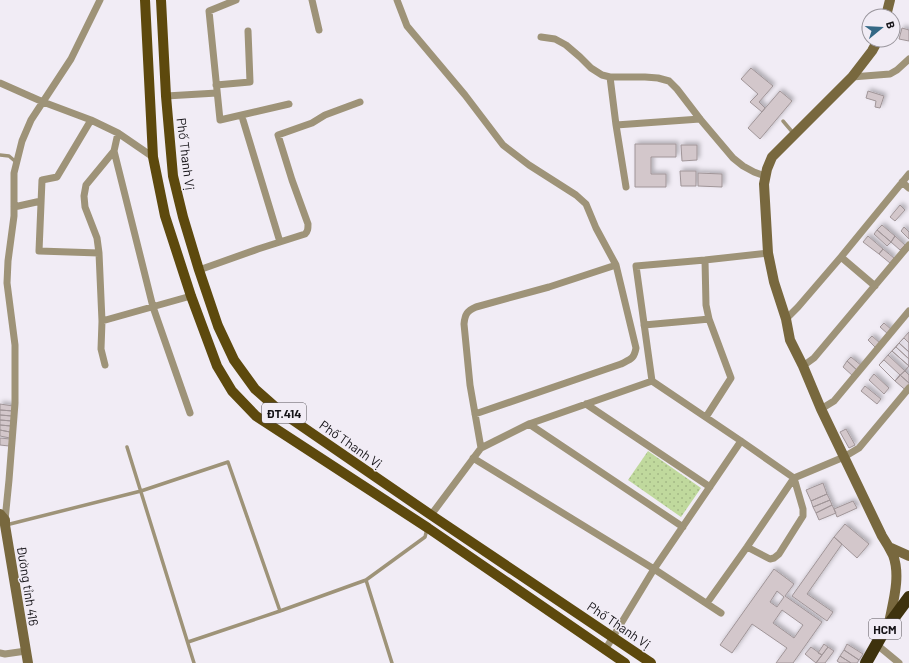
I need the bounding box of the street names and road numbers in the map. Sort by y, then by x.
street label: Phố Thanh Vị [174,117,198,191]
road number: ĐT.414 [262,403,306,423]
street label: Phố Thanh Vị [317,417,385,471]
street label: Đường tỉnh 416 [14,545,42,627]
street label: Phố Thanh Vị [584,598,654,652]
road number: HCM [869,619,901,639]

